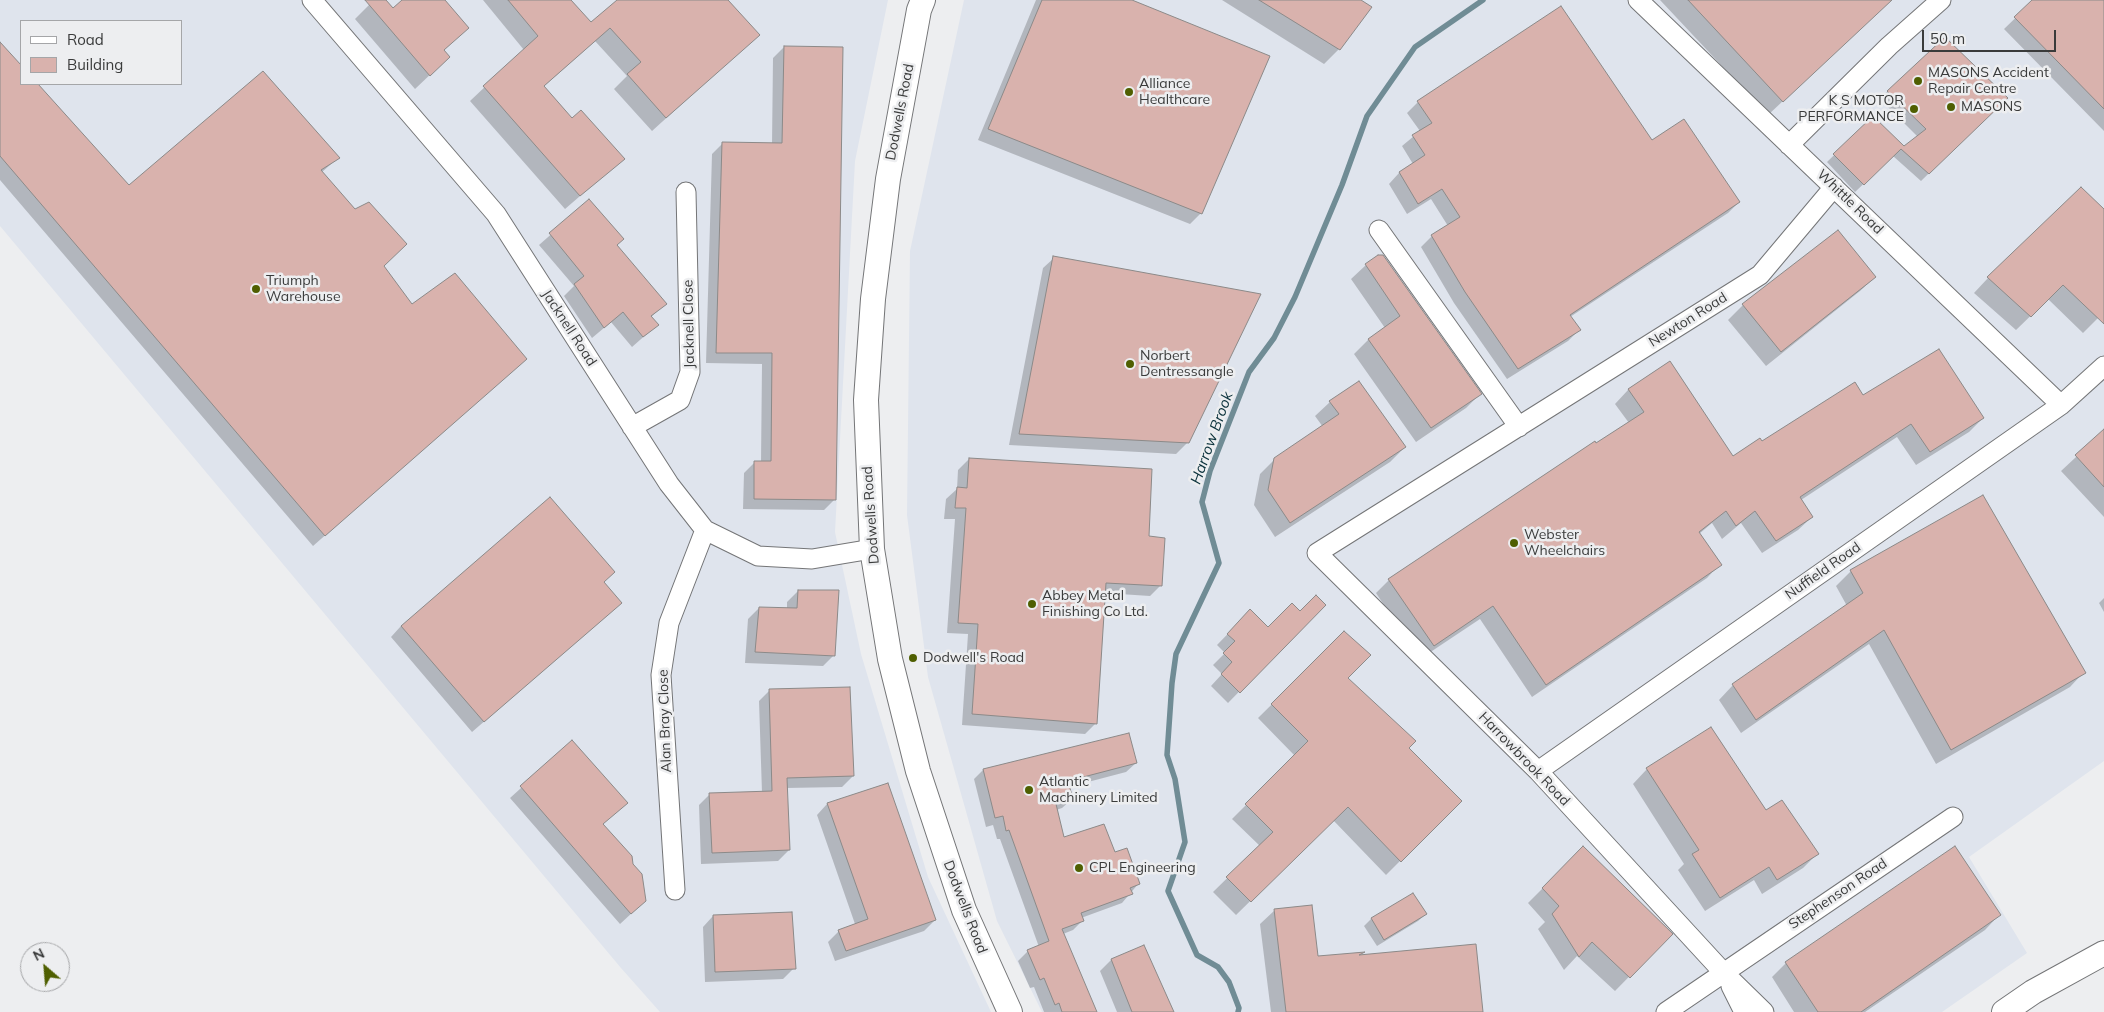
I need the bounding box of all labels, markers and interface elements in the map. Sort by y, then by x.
legend [20,20,182,85]
scale bar [1924,20,2058,52]
text: 50 m [1930,29,1965,48]
text: Road [67,30,104,49]
text: Building [67,55,123,74]
street label: Dodwells Road [882,62,918,162]
place label: MASONS Accident Repair Centre [1928,65,2049,98]
marker: MASONS Accident Repair Centre [1912,75,1924,87]
place label: Alliance Healthcare [1139,76,1210,108]
marker: Alliance Healthcare [1123,86,1135,98]
place label: K S MOTOR PERFORMANCE [1798,93,1904,125]
place label: MASONS [1961,99,2022,115]
marker: MASONS [1945,101,1957,113]
marker: K S MOTOR PERFORMANCE [1908,103,1920,115]
street label: Whittle Road [1813,166,1887,238]
place label: Triumph Warehouse [266,273,341,306]
street label: Jacknell Close [680,279,698,369]
marker: Triumph Warehouse [250,283,262,295]
street label: Jacknell Road [538,287,600,369]
street label: Newton Road [1646,289,1730,351]
place label: Norbert Dentressangle [1140,348,1234,381]
marker: Norbert Dentressangle [1124,358,1136,370]
water label: Harrow Brook [1187,389,1237,487]
street label: Dodwells Road [859,465,883,565]
place label: Webster Wheelchairs [1524,527,1605,560]
marker: Webster Wheelchairs [1508,537,1520,549]
street label: Nuffield Road [1782,539,1864,603]
place label: Abbey Metal Finishing Co Ltd. [1042,588,1148,620]
marker: Abbey Metal Finishing Co Ltd. [1026,598,1038,610]
place label: Dodwell's Road [923,650,1024,666]
marker: Dodwell's Road [907,652,919,664]
street label: Alan Bray Close [655,669,675,773]
street label: Harrowbrook Road [1475,709,1573,809]
place label: Atlantic Machinery Limited [1039,774,1158,806]
marker: Atlantic Machinery Limited [1023,784,1035,796]
street label: Stephenson Road [1786,855,1890,933]
street label: Dodwells Road [940,858,990,956]
place label: CPL Engineering [1089,860,1196,876]
marker: CPL Engineering [1073,862,1085,874]
north arrow [20,942,70,992]
text: N [30,944,47,965]

